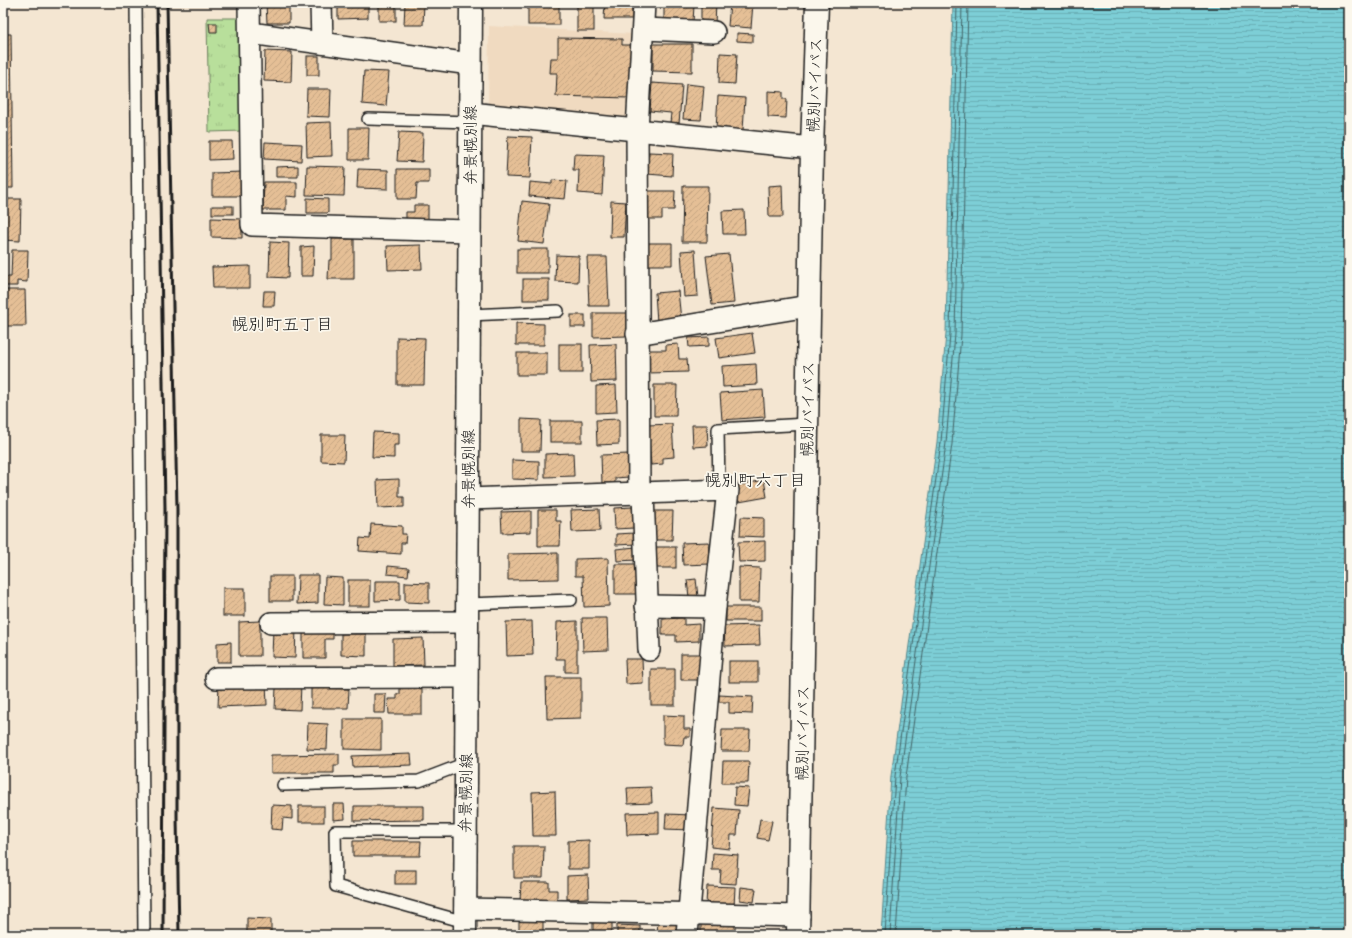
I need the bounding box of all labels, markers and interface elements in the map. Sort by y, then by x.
street label: 幌別バイパス [803,37,827,133]
street label: 弁景幌別線 [461,105,481,185]
district label: 幌別町五丁目 [231,314,333,335]
street label: 幌別バイパス [797,361,819,457]
street label: 弁景幌別線 [459,429,479,509]
district label: 幌別町六丁目 [704,470,806,491]
street label: 幌別バイパス [792,685,814,781]
street label: 弁景幌別線 [455,753,477,833]

